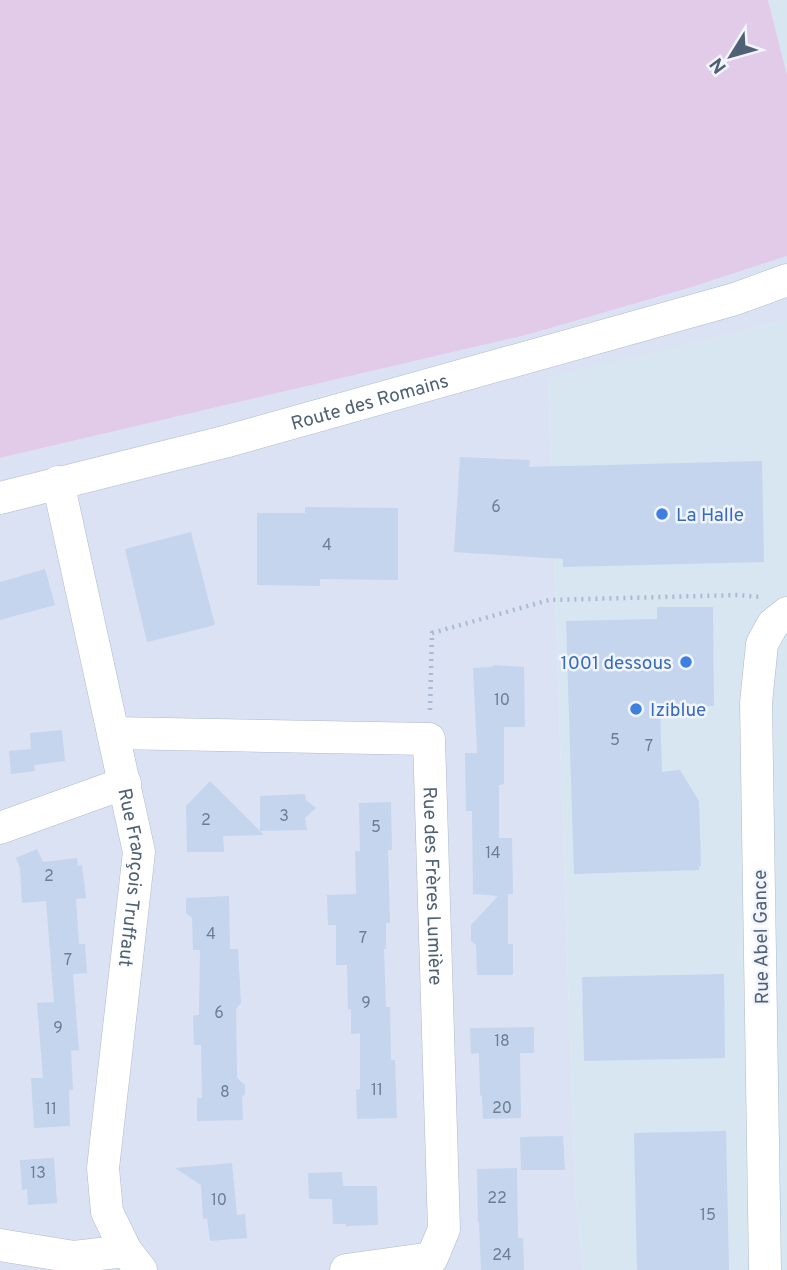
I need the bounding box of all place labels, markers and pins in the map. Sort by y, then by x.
place label: La Halle [676,504,744,528]
marker: La Halle [654,506,670,522]
place label: 1001 dessous [561,652,672,676]
marker: 1001 dessous [678,654,694,670]
place label: Iziblue [650,699,706,723]
marker: Iziblue [628,701,644,717]

